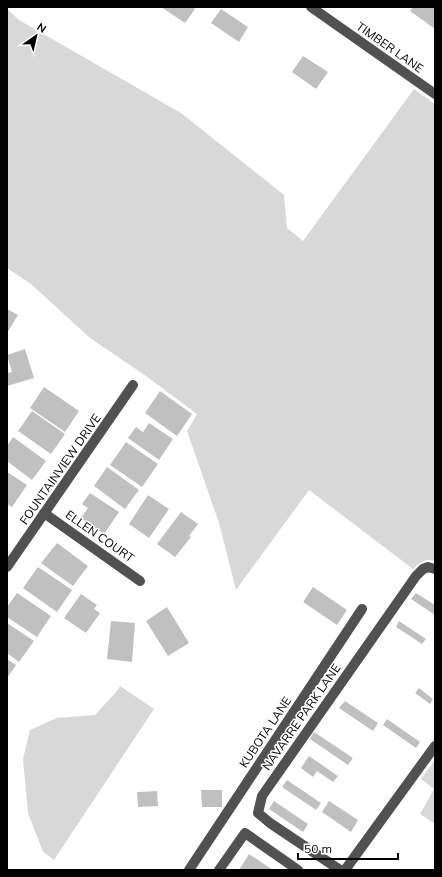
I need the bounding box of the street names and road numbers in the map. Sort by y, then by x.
street label: TIMBER LANE [354,18,426,76]
street label: FOUNTAINVIEW DRIVE [16,411,104,527]
street label: ELLEN COURT [63,507,138,566]
street label: NAVARRE PARK LANE [259,661,343,773]
street label: KUBOTA LANE [236,694,294,770]

